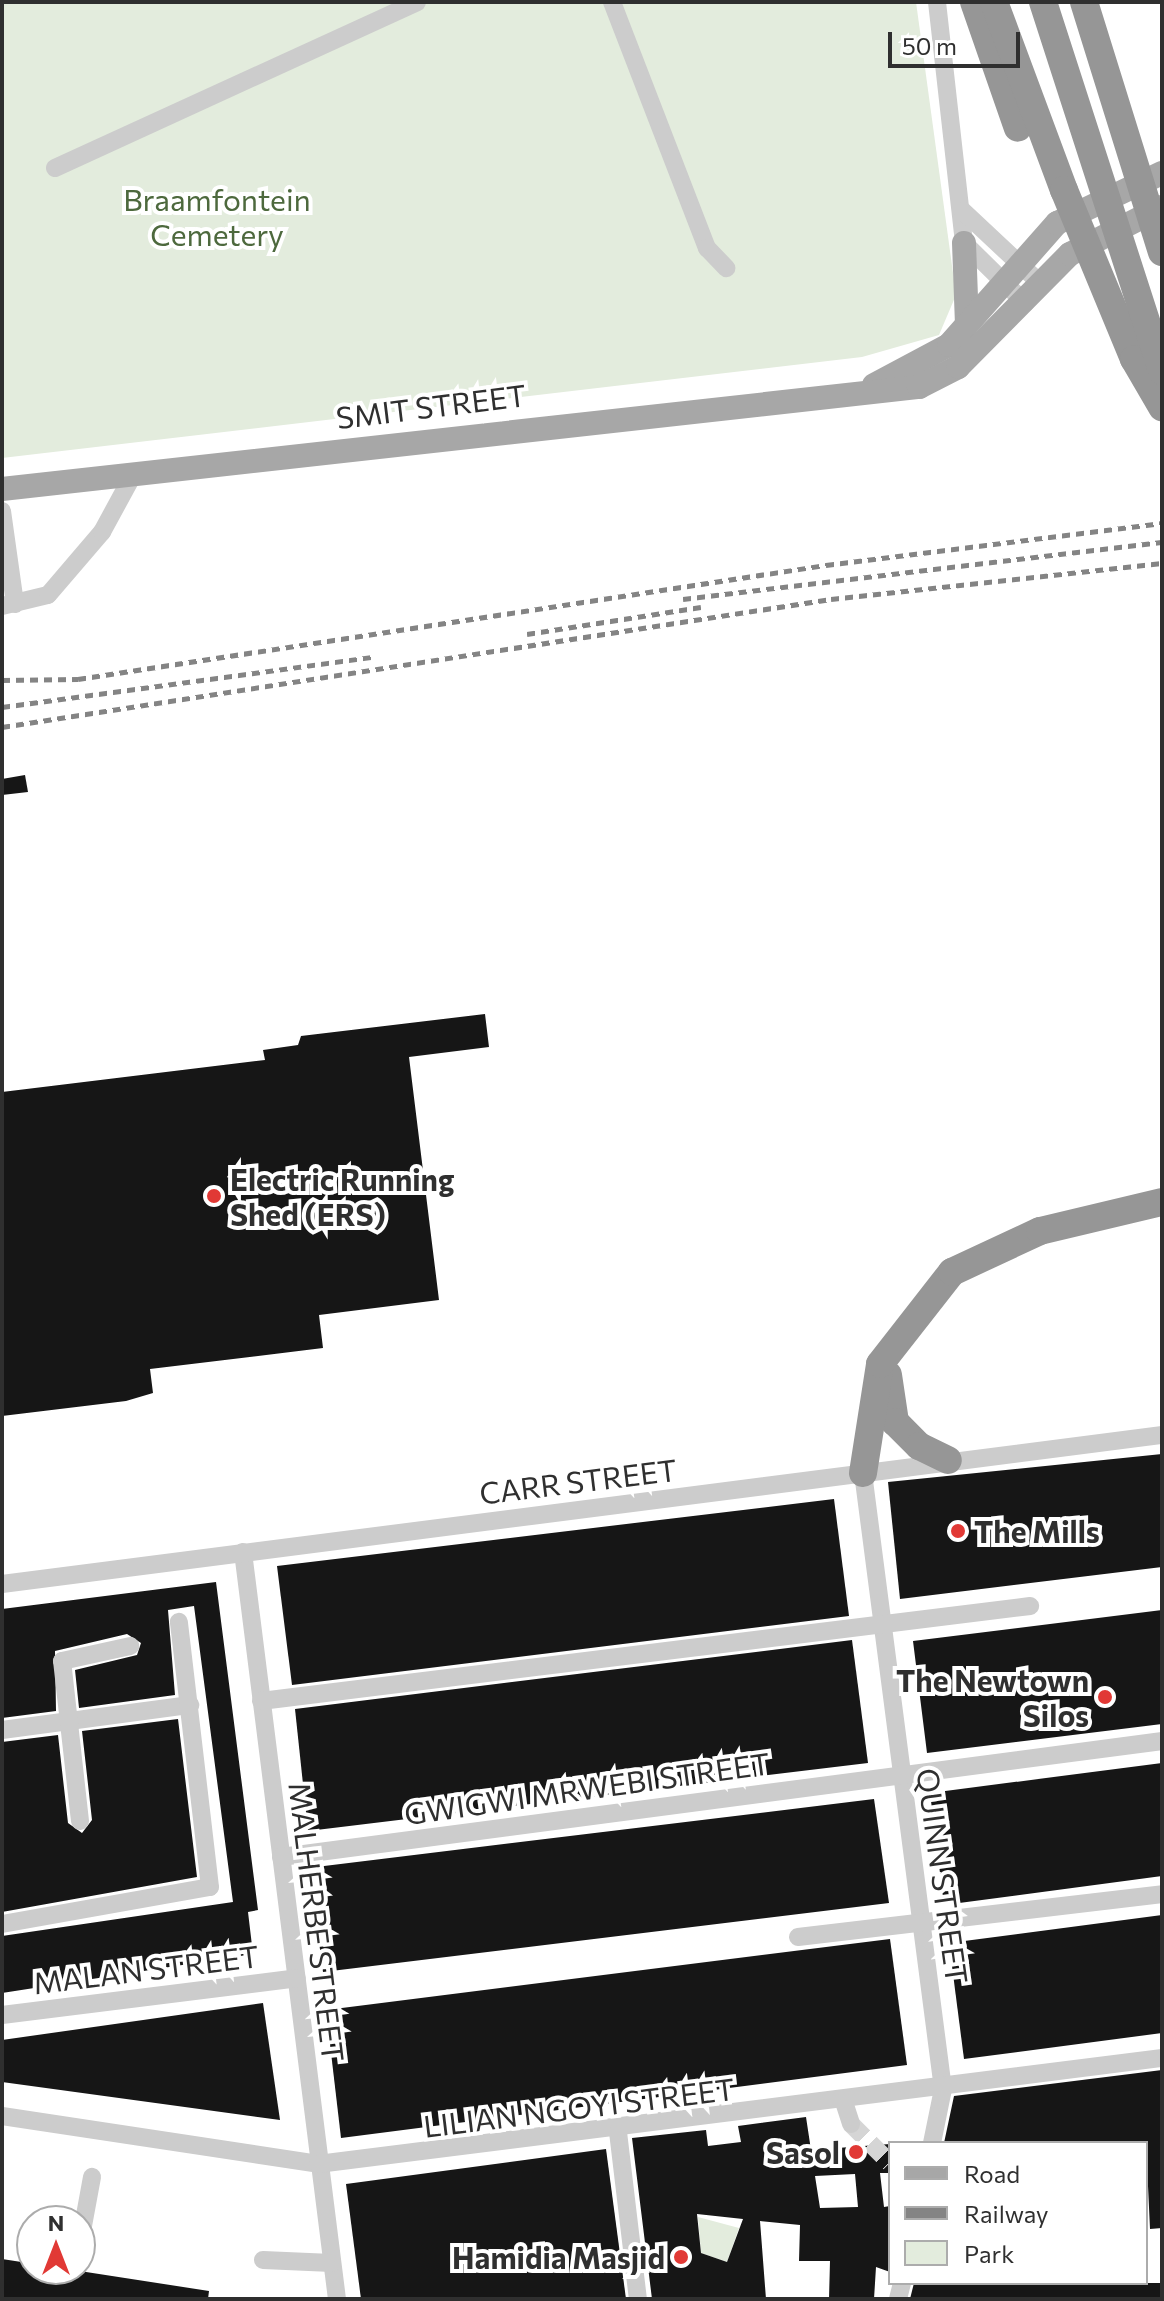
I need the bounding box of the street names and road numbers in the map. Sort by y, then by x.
street label: SMIT STREET [334,376,528,436]
street label: CARR STREET [477,1451,679,1511]
street label: GWIGWI MRWEBI STREET [402,1744,772,1832]
street label: QUINN STREET [910,1766,976,1986]
street label: MALHERBE STREET [282,1780,352,2064]
street label: MALAN STREET [31,1937,261,2001]
street label: LILIAN NGOYI STREET [421,2070,737,2144]

